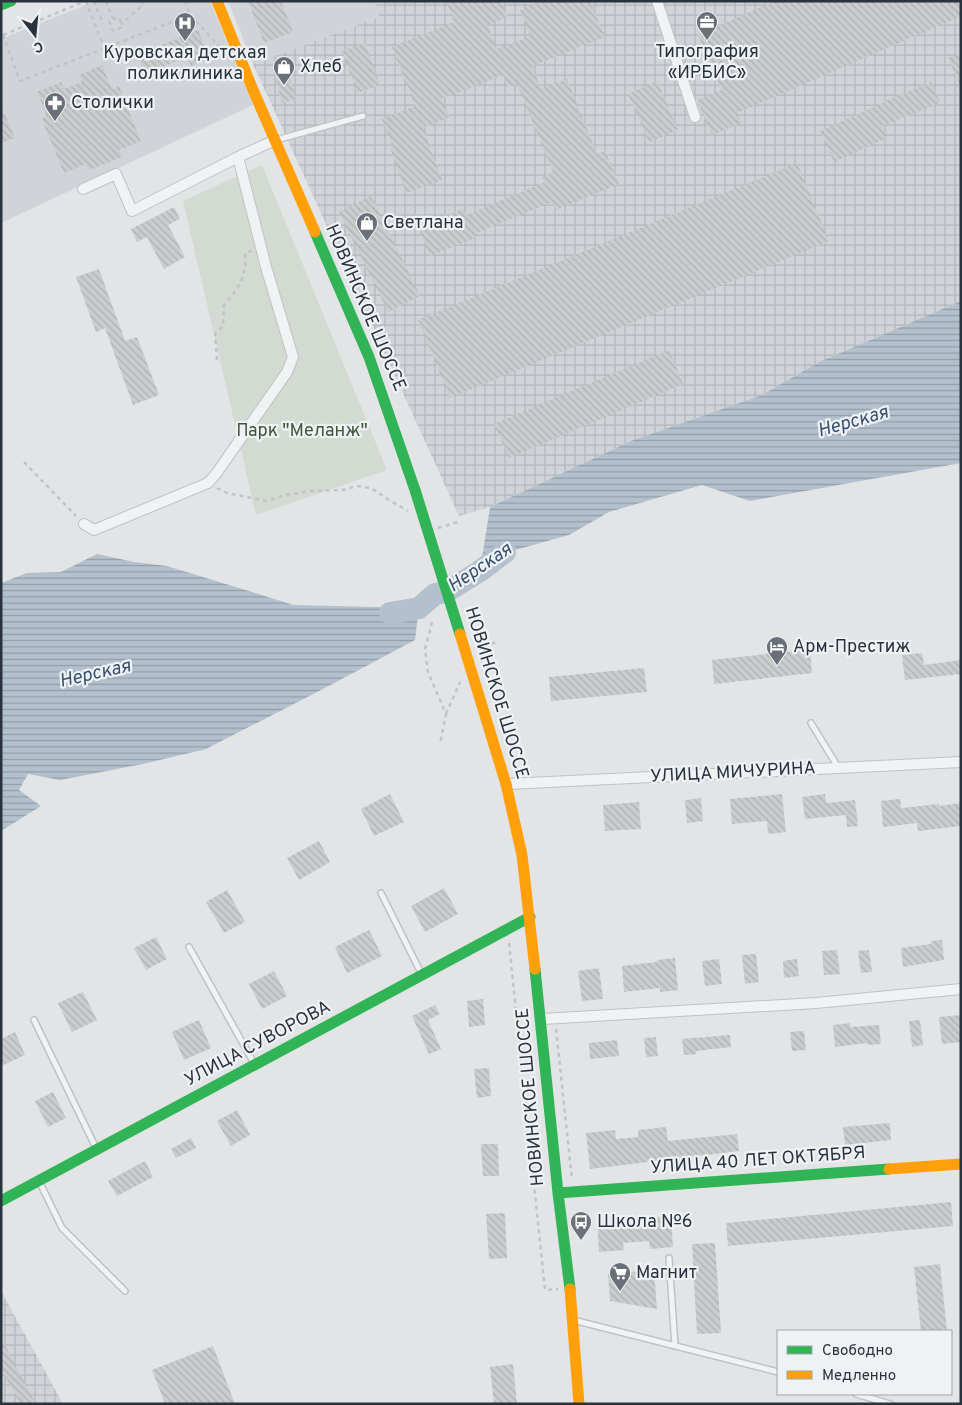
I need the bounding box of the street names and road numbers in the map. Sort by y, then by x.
street label: НОВИНСКОЕ ШОССЕ [319,221,411,395]
street label: НОВИНСКОЕ ШОССЕ [459,604,533,782]
street label: УЛИЦА МИЧУРИНА [650,757,816,789]
street label: УЛИЦА СУВОРОВА [181,996,335,1092]
street label: НОВИНСКОЕ ШОССЕ [512,1007,550,1187]
street label: УЛИЦА 40 ЛЕТ ОКТЯБРЯ [650,1142,866,1180]

